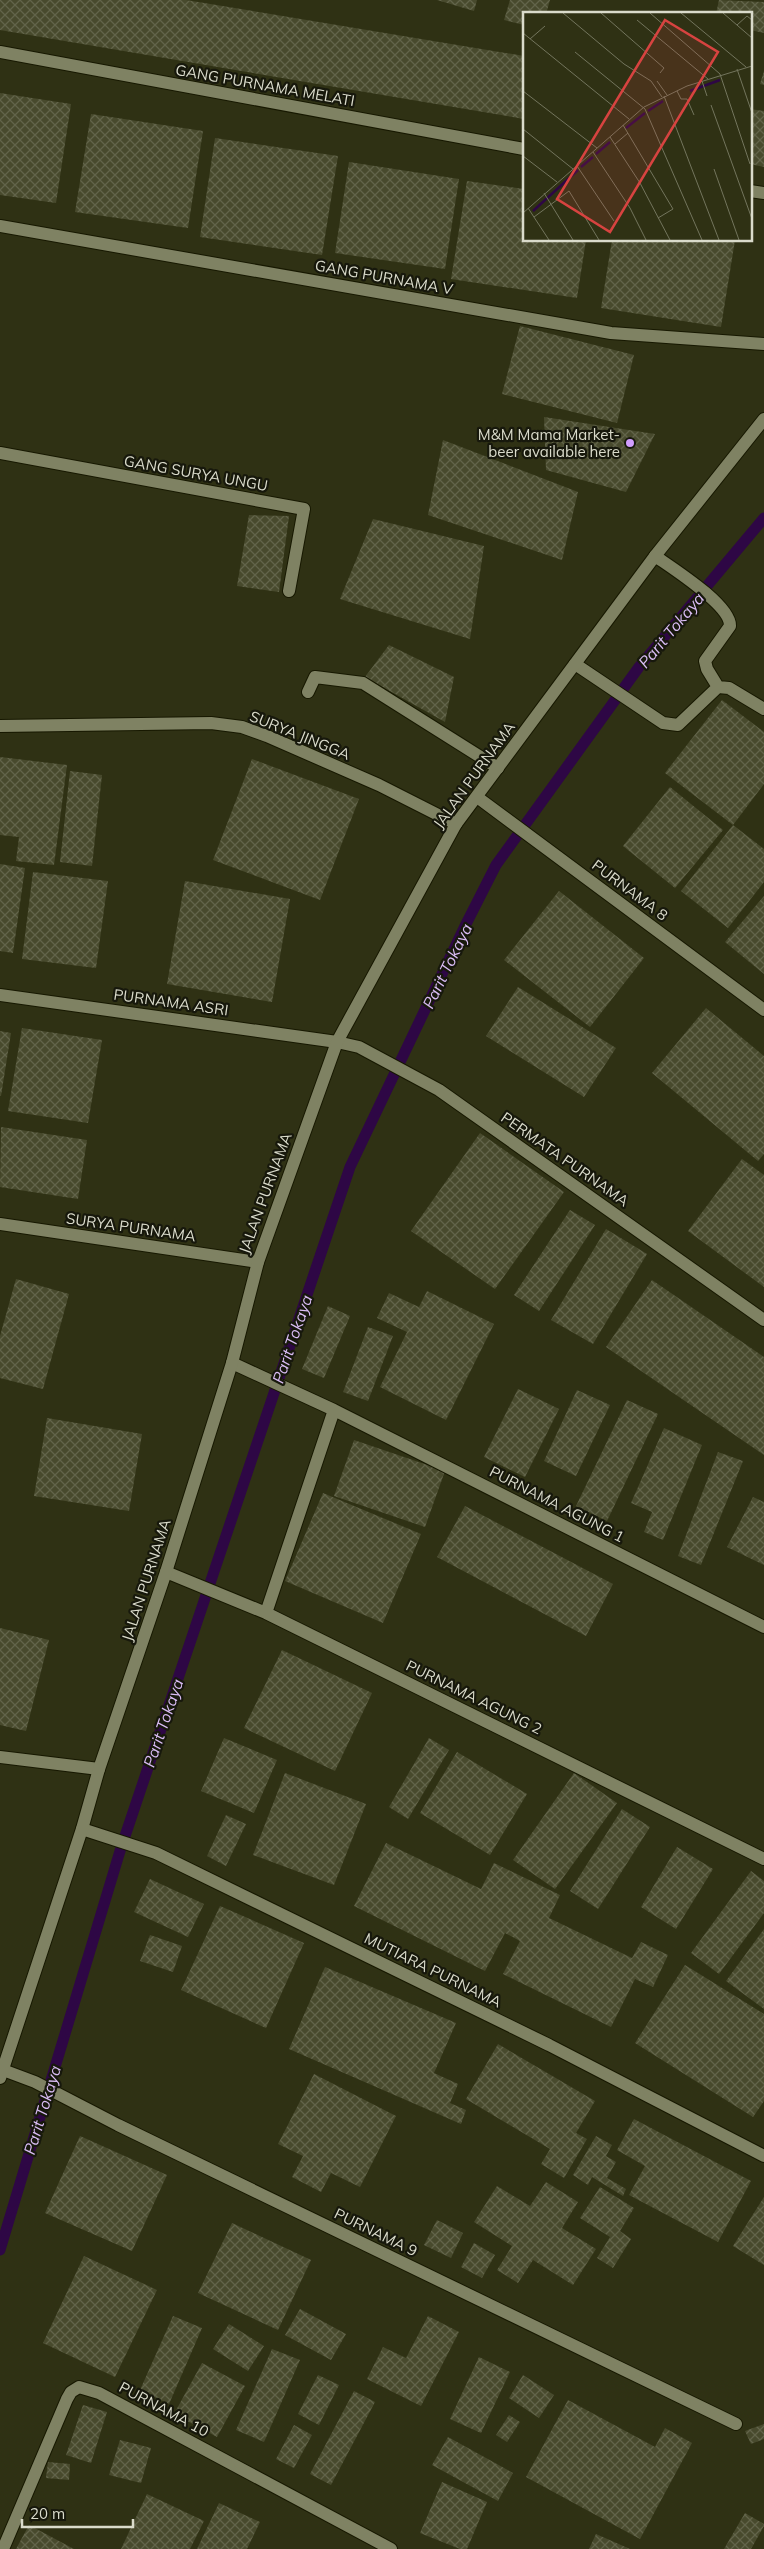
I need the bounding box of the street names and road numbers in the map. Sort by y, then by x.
street label: GANG PURNAMA MELATI [174,60,356,110]
street label: GANG PURNAMA V [314,256,455,299]
street label: GANG SURYA UNGU [123,451,269,495]
street label: SURYA JINGGA [247,706,353,764]
street label: JALAN PURNAMA [429,718,519,832]
street label: PURNAMA 8 [588,855,672,925]
street label: PURNAMA ASRI [112,985,230,1019]
street label: PERMATA PURNAMA [497,1108,633,1210]
street label: JALAN PURNAMA [234,1130,296,1256]
street label: SURYA PURNAMA [65,1208,197,1246]
street label: PURNAMA AGUNG 1 [486,1462,628,1546]
street label: JALAN PURNAMA [117,1517,175,1643]
street label: PURNAMA AGUNG 2 [403,1656,545,1738]
street label: MUTIARA PURNAMA [361,1929,505,2011]
street label: PURNAMA 9 [331,2204,421,2260]
street label: PURNAMA 10 [116,2377,212,2441]

